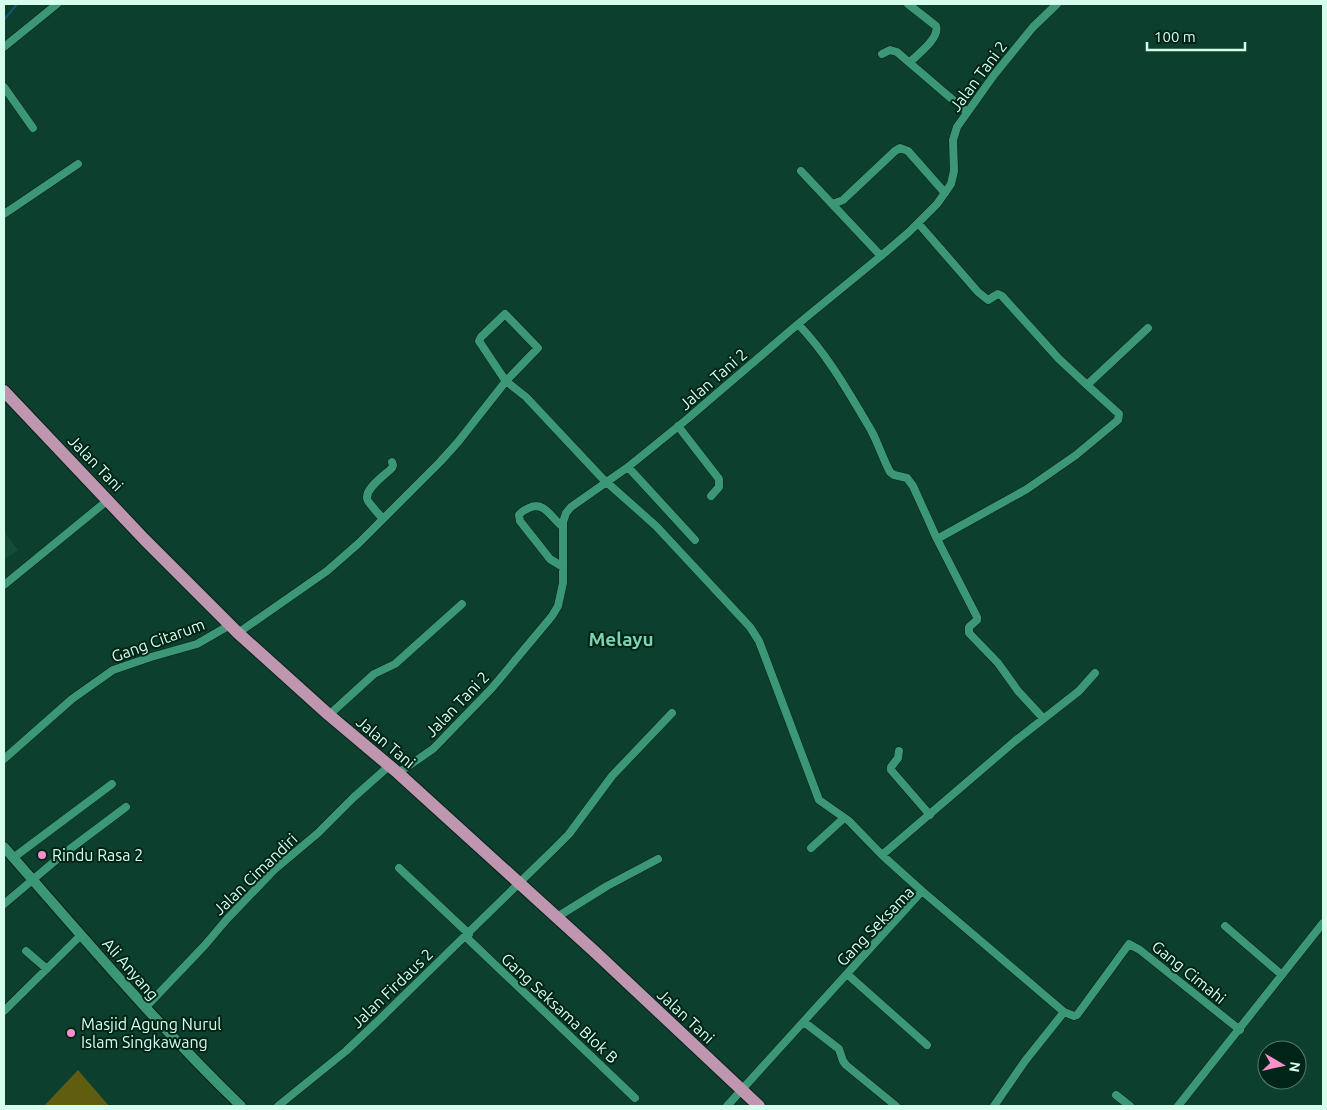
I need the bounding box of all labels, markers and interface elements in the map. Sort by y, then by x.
scale bar [1147,20,1244,52]
text: 100 m [1154,28,1196,45]
street label: Jalan Tani 2 [946,37,1010,115]
street label: Jalan Tani 2 [676,345,750,413]
street label: Jalan Tani [65,431,127,495]
street label: Gang Citarum [109,615,207,665]
district label: Melayu [588,628,654,650]
street label: Jalan Tani 2 [422,668,492,740]
street label: Jalan Tani [353,712,419,772]
street label: Jalan Cimandiri [209,830,301,918]
place label: Rindu Rasa 2 [52,846,143,864]
marker: Rindu Rasa 2 [36,849,48,861]
street label: Gang Seksama [833,883,917,969]
street label: Ali Anyang [99,934,163,1004]
street label: Gang Cimahi [1149,937,1229,1007]
street label: Jalan Firdaus 2 [348,945,436,1031]
street label: Gang Seksama Blok B [498,949,622,1067]
street label: Jalan Tani [654,985,718,1047]
place label: Masjid Agung Nurul Islam Singkawang [81,1015,222,1051]
marker: Masjid Agung Nurul Islam Singkawang [65,1027,77,1039]
north arrow [1257,1040,1307,1090]
text: N [1286,1061,1304,1073]

